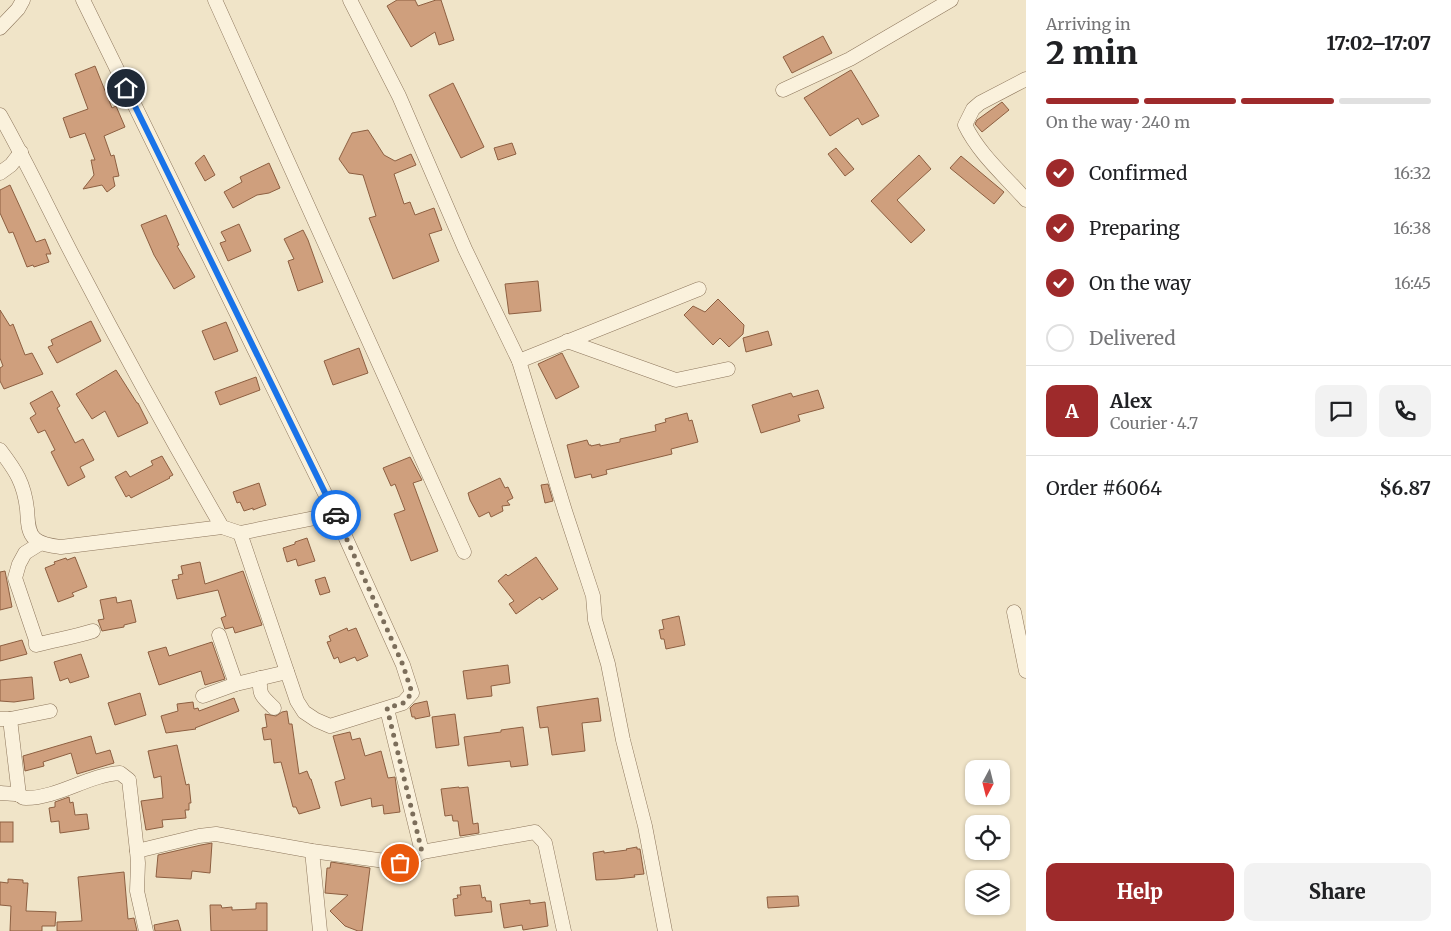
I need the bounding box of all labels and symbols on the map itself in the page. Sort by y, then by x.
pin [105,67,147,109]
courier [311,490,361,540]
north arrow [965,760,1010,805]
pin [379,842,421,884]

